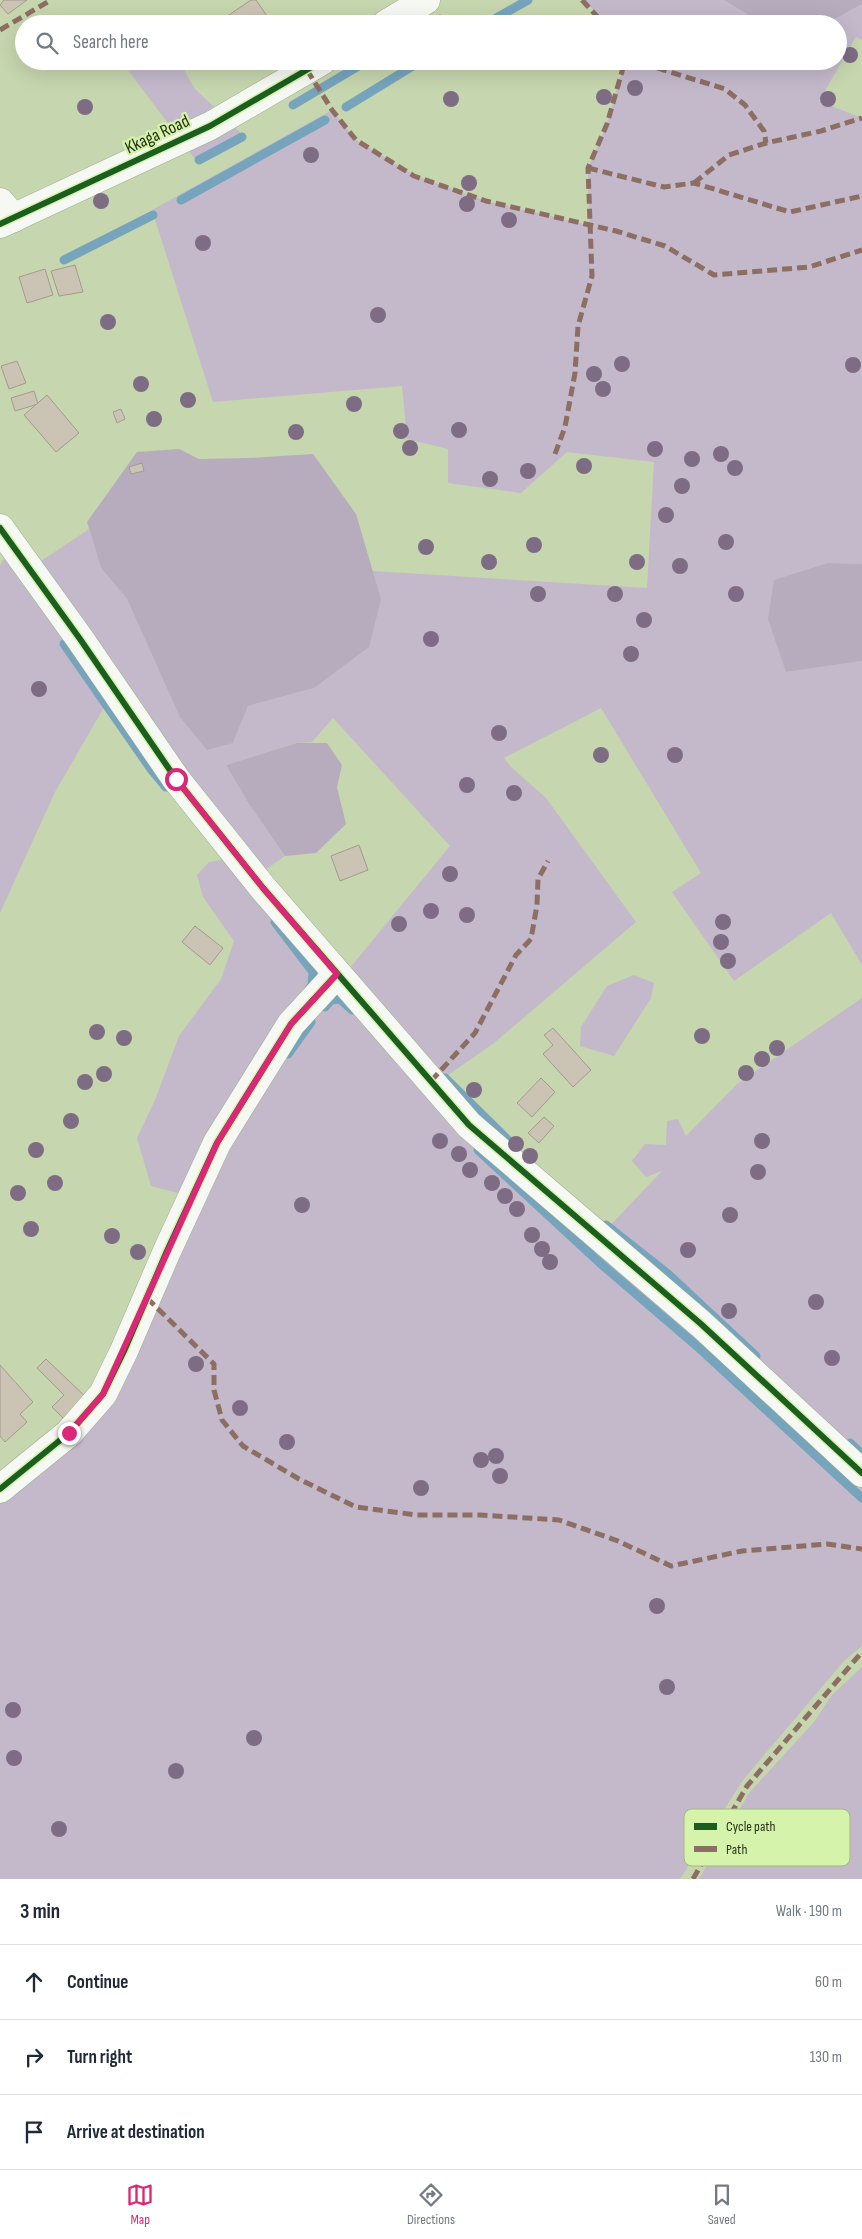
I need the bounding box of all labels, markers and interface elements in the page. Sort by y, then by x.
search box [15,15,847,70]
icon: search [33,29,61,57]
text: Search here [73,31,149,54]
street label: Kkaga Road [122,110,193,158]
route start [165,768,188,791]
route end [58,1422,81,1445]
legend [684,1809,850,1866]
text: Cycle path [726,1818,776,1835]
text: Path [726,1841,747,1858]
text: 3 min [20,1899,60,1924]
text: Walk · 190 m [776,1902,842,1921]
icon: ahead [20,1968,48,1996]
text: Continue [67,1971,128,1994]
text: 60 m [815,1973,842,1992]
icon: right [20,2043,48,2071]
text: Turn right [67,2046,132,2069]
text: 130 m [810,2048,842,2067]
icon: arrive [20,2118,48,2146]
text: Arrive at destination [67,2121,205,2144]
tab: Map [126,2181,154,2228]
tab: Directions [407,2181,455,2228]
tab: Saved [708,2181,736,2228]

